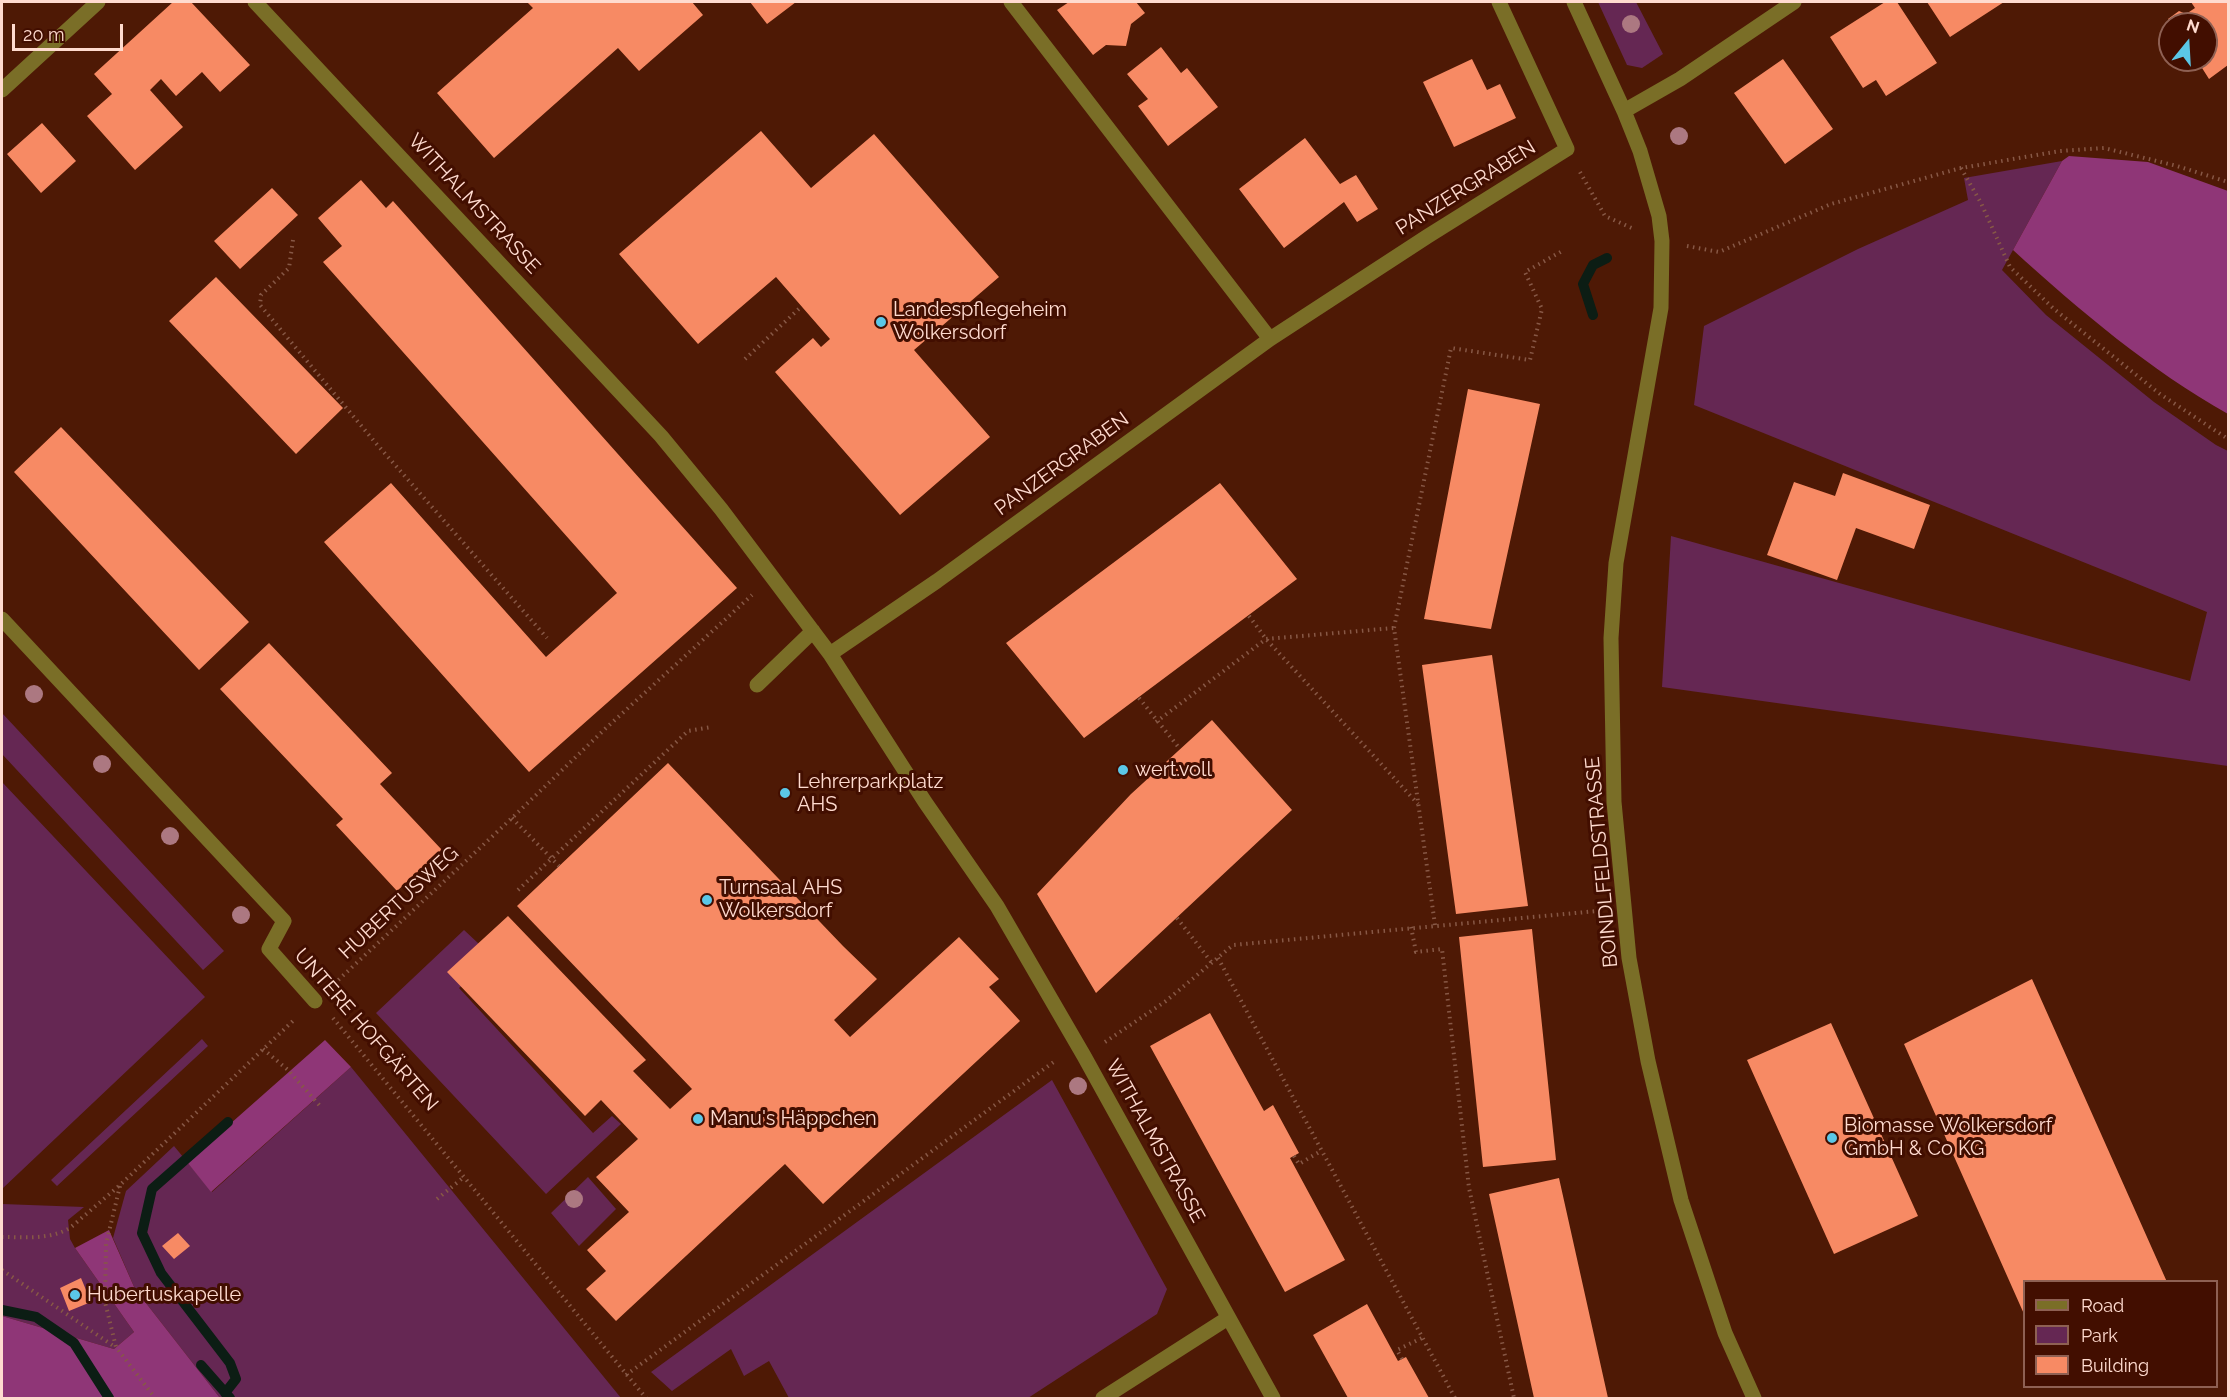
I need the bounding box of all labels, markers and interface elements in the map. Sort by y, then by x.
scale bar [15,12,126,50]
north arrow [2158,12,2218,72]
text: N [2184,15,2202,37]
text: 20 m [23,24,65,45]
street label: WITHALMSTRASSE [403,129,545,279]
street label: PANZERGRABEN [1392,135,1540,241]
place label: Landespflegeheim Wolkersdorf [893,298,1067,345]
marker: Landespflegeheim Wolkersdorf [874,315,888,329]
street label: PANZERGRABEN [990,407,1134,521]
street label: BOINDLFELDSTRASSE [1581,756,1623,968]
place label: wert.voll [1135,758,1212,782]
marker: wert.voll [1116,763,1130,777]
place label: Lehrerparkplatz AHS [797,770,943,817]
marker: Lehrerparkplatz AHS [778,786,792,800]
street label: HUBERTUSWEG [334,842,464,964]
place label: Turnsaal AHS Wolkersdorf [719,876,843,923]
marker: Turnsaal AHS Wolkersdorf [700,893,714,907]
street label: UNTERE HOFGÄRTEN [289,944,443,1116]
street label: WITHALMSTRASSE [1100,1055,1210,1227]
place label: Manu's Häppchen [710,1107,877,1131]
marker: Manu's Häppchen [691,1112,705,1126]
place label: Biomasse Wolkersdorf GmbH & Co KG [1844,1114,2052,1161]
marker: Biomasse Wolkersdorf GmbH & Co KG [1825,1131,1839,1145]
legend [2023,1280,2218,1388]
place label: Hubertuskapelle [87,1283,241,1307]
marker: Hubertuskapelle [68,1288,82,1302]
text: Road [2081,1295,2124,1316]
text: Park [2081,1325,2118,1346]
text: Building [2081,1355,2149,1376]

